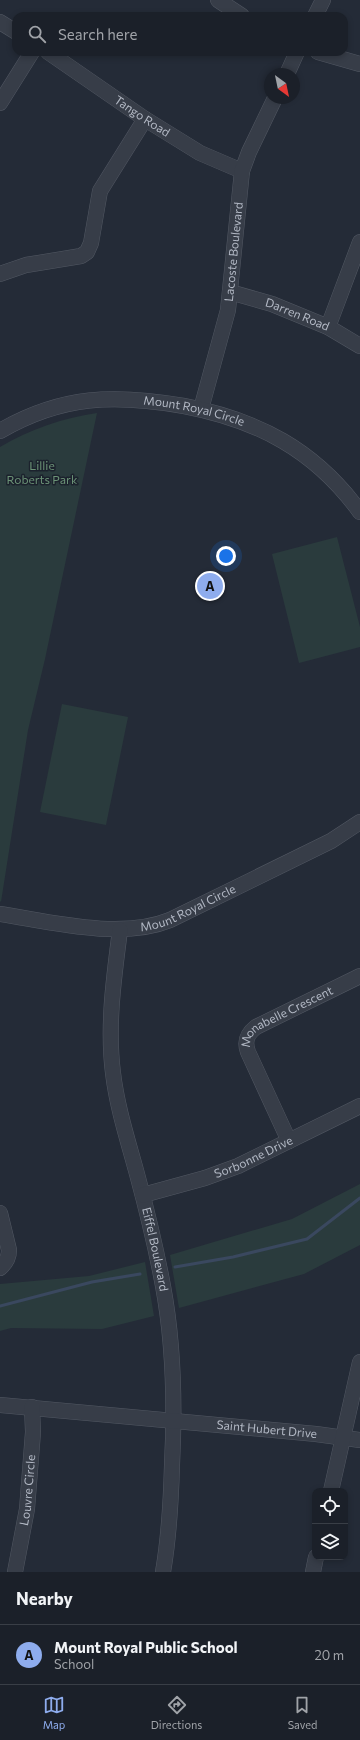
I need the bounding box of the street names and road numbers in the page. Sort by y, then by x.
street label: Tango Road [112,92,173,139]
street label: Lacoste Boulevard [221,201,245,302]
street label: Darren Road [264,294,332,333]
street label: Mount Royal Circle [143,392,247,428]
street label: Mount Royal Circle [139,881,238,934]
street label: Monabelle Crescent [238,982,335,1048]
street label: Sorbonne Drive [212,1132,294,1180]
street label: Eiffel Boulevard [140,1206,172,1292]
street label: Saint Hubert Drive [216,1417,318,1440]
street label: Louvre Circle [16,1454,37,1527]

